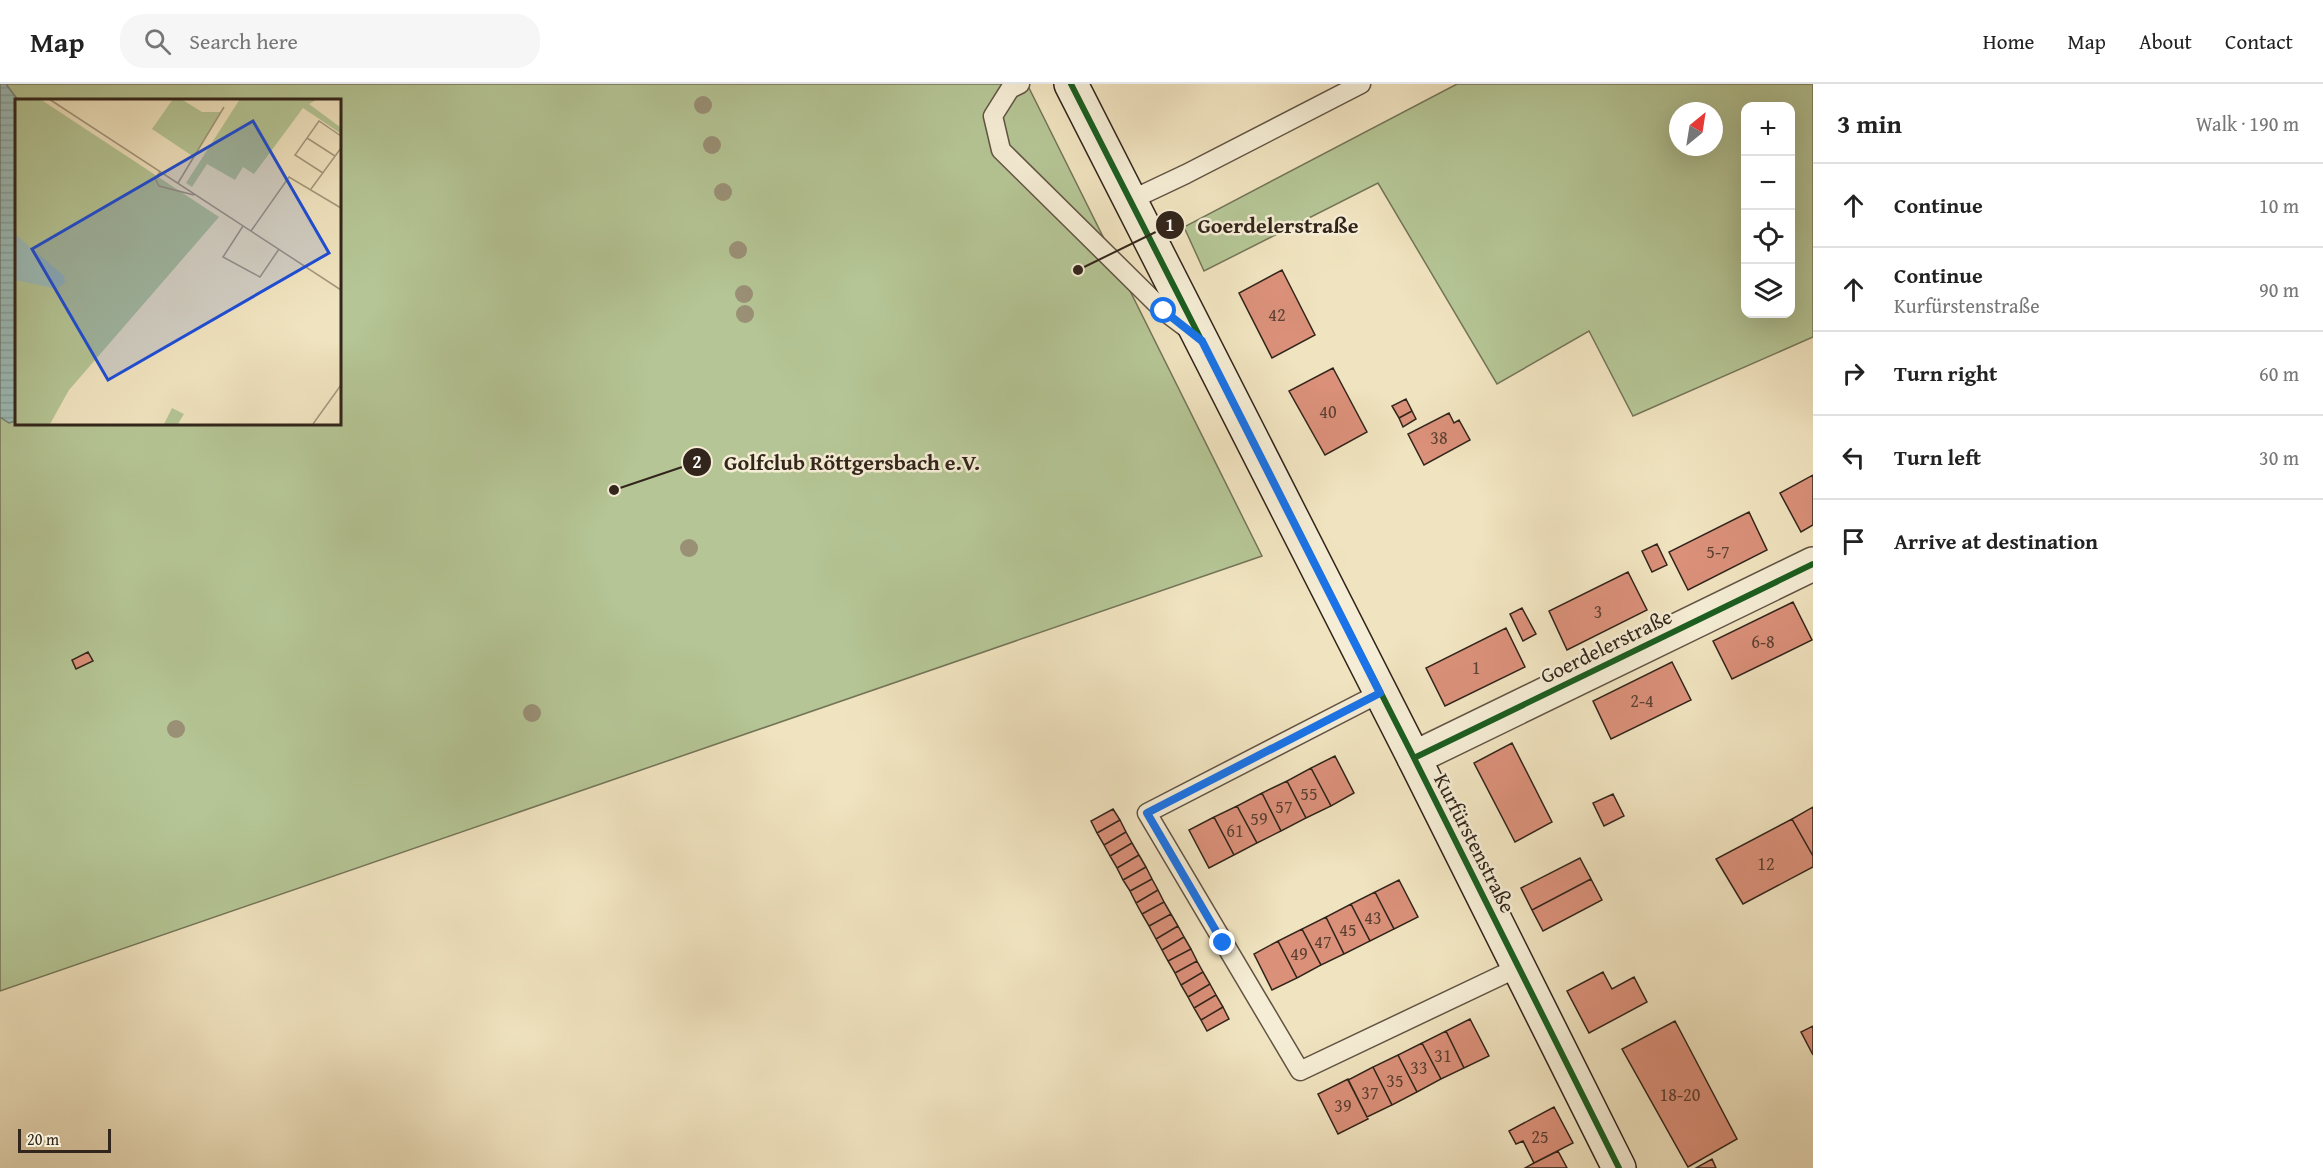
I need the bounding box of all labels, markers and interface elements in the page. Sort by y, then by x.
search box [120,14,540,68]
text: Map [30,21,84,62]
icon: search [141,25,174,58]
text: Search here [189,25,298,57]
text: Home [1983,26,2034,57]
text: Map [2067,26,2106,57]
text: About [2139,26,2192,57]
text: Contact [2225,26,2293,57]
inset map [15,99,340,424]
north arrow [1669,102,1723,156]
map controls [1741,102,1795,318]
button: + [1741,102,1795,156]
text: 3 min [1837,104,1902,143]
text: Walk · 190 m [2196,109,2299,138]
button: − [1741,156,1795,210]
icon: ahead [1837,189,1870,222]
text: Continue [1894,189,1983,221]
text: 10 m [2259,191,2299,220]
callout: Goerdelerstraße [1155,205,1370,245]
text: Goerdelerstraße [1197,209,1359,241]
button: locate [1741,210,1795,264]
text: 1 [1165,211,1175,238]
text: Continue [1894,259,1983,291]
button: layers [1741,264,1795,318]
icon: ahead [1837,273,1870,306]
text: 90 m [2259,275,2299,304]
text: Kurfürstenstraße [1894,291,2040,320]
route start [1150,297,1176,323]
house number: 42 [1268,301,1286,328]
icon: right [1837,357,1870,390]
text: Turn right [1894,357,1997,389]
text: 60 m [2259,359,2299,388]
house number: 40 [1319,398,1337,425]
house number: 38 [1430,424,1448,451]
icon: left [1837,441,1870,474]
text: Turn left [1894,441,1981,473]
callout: Golfclub Röttgersbach e.V. [682,442,992,482]
text: 30 m [2259,443,2299,472]
text: Golfclub Röttgersbach e.V. [724,446,980,478]
text: 2 [692,448,702,475]
icon: arrive [1837,525,1870,558]
text: Arrive at destination [1894,525,2098,557]
house number: 5-7 [1706,538,1730,565]
house number: 3 [1594,598,1602,625]
street label: Goerdelerstraße [1535,601,1677,691]
house number: 6-8 [1751,628,1775,655]
house number: 1 [1472,654,1480,681]
house number: 2-4 [1630,687,1654,714]
street label: Kurfürstenstraße [1426,768,1524,918]
house number: 55 [1300,780,1318,807]
house number: 57 [1275,793,1293,820]
house number: 59 [1250,805,1268,832]
house number: 61 [1226,817,1244,844]
house number: 12 [1757,850,1775,877]
house number: 43 [1364,904,1382,931]
house number: 45 [1339,916,1357,943]
house number: 47 [1314,928,1332,955]
route end [1209,929,1235,955]
house number: 49 [1290,940,1308,967]
house number: 31 [1434,1042,1452,1069]
house number: 33 [1410,1054,1428,1081]
house number: 35 [1386,1067,1404,1094]
house number: 37 [1361,1079,1379,1106]
house number: 18-20 [1660,1081,1701,1108]
house number: 39 [1334,1092,1352,1119]
house number: 25 [1531,1123,1549,1150]
scale bar [18,1126,111,1154]
text: 20 m [27,1127,59,1151]

